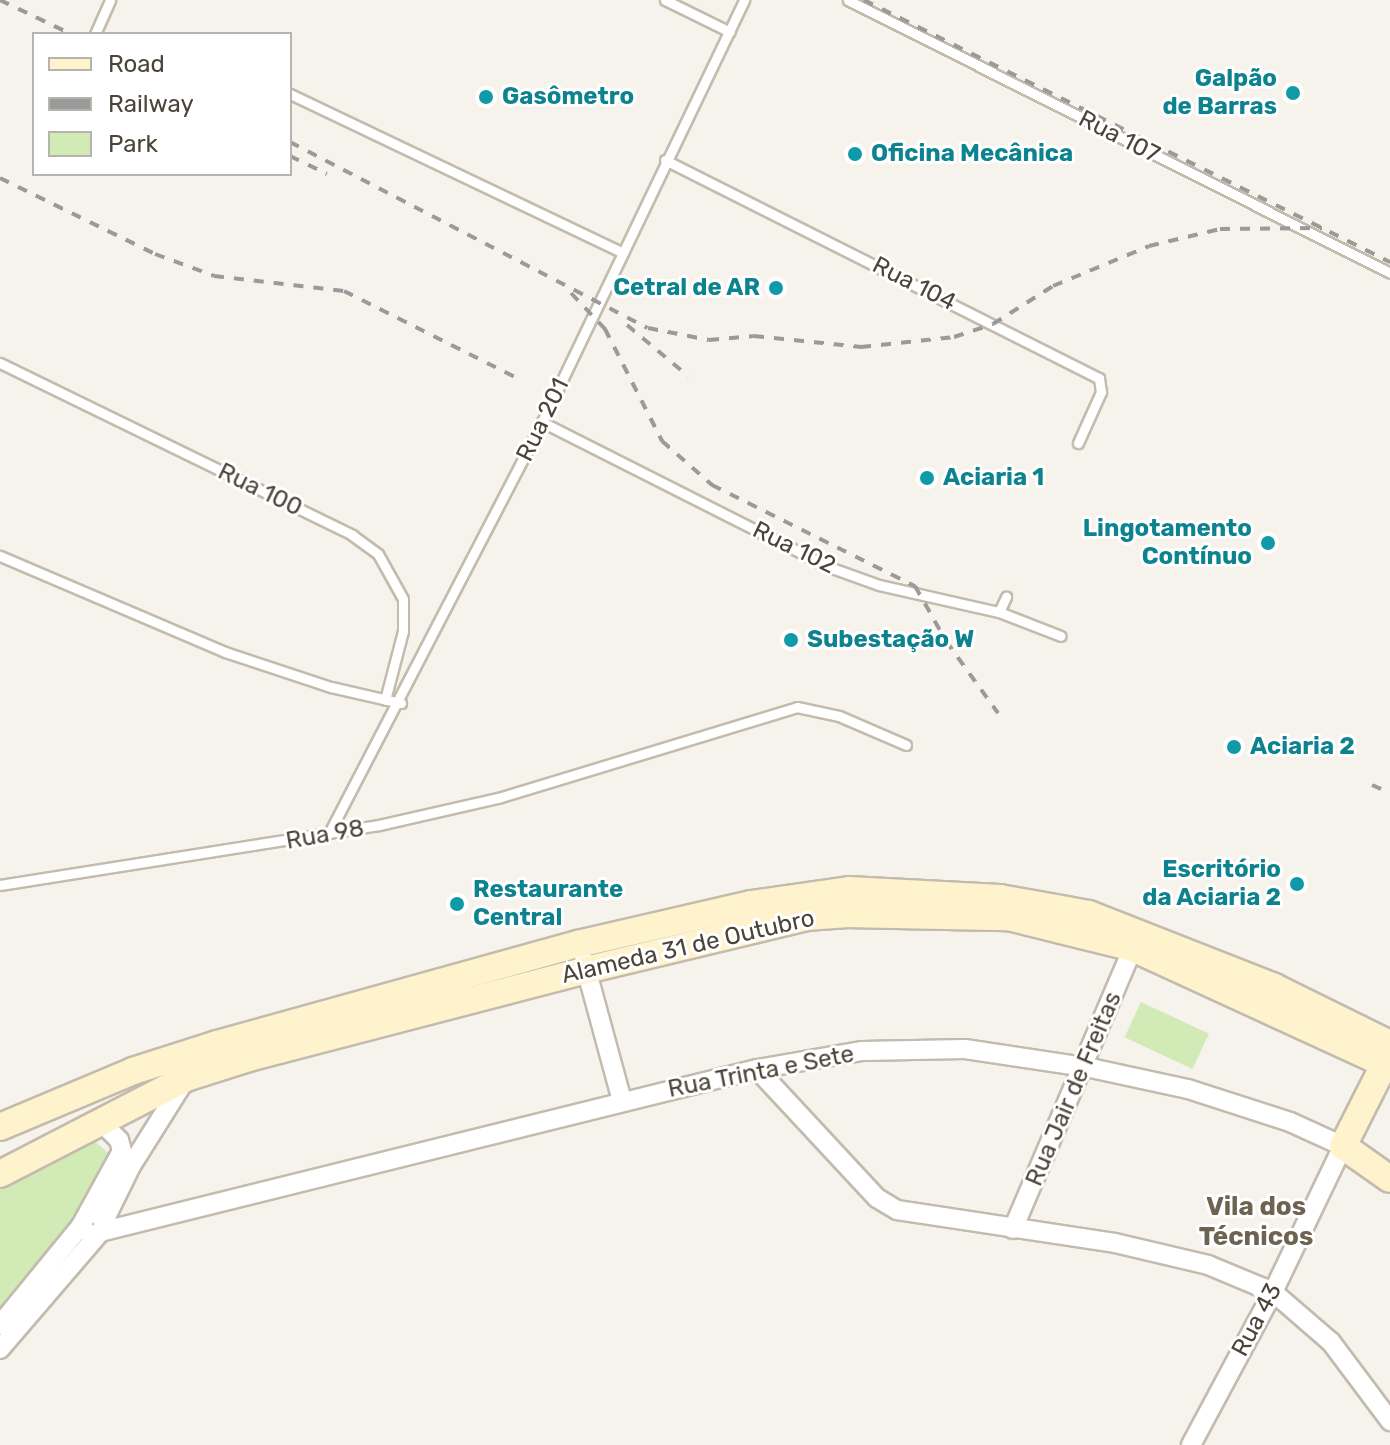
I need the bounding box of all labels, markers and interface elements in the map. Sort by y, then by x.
legend [32,32,292,176]
text: Road [108,50,165,78]
place label: Galpão de Barras [1162,65,1277,121]
place label: Gasômetro [502,83,634,111]
marker: Galpão de Barras [1284,84,1302,102]
marker: Gasômetro [477,88,495,106]
text: Railway [108,90,194,118]
street label: Rua 107 [1074,104,1164,170]
text: Park [108,130,158,158]
place label: Oficina Mecânica [871,140,1073,168]
marker: Oficina Mecânica [846,145,864,163]
street label: Rua 104 [867,251,961,317]
place label: Cetral de AR [613,274,760,302]
marker: Cetral de AR [767,279,785,297]
street label: Rua 201 [511,374,575,466]
street label: Rua 100 [213,457,307,523]
place label: Aciaria 1 [943,464,1044,492]
marker: Aciaria 1 [918,469,936,487]
place label: Lingotamento Contínuo [1083,515,1252,571]
street label: Rua 102 [748,516,840,580]
marker: Lingotamento Contínuo [1259,534,1277,552]
place label: Subestação W [807,626,974,654]
marker: Subestação W [782,631,800,649]
place label: Aciaria 2 [1250,733,1355,761]
marker: Aciaria 2 [1225,738,1243,756]
street label: Rua 98 [284,814,366,856]
place label: Escritório da Aciaria 2 [1142,856,1281,912]
marker: Escritório da Aciaria 2 [1288,875,1306,893]
place label: Restaurante Central [473,876,623,932]
marker: Restaurante Central [448,895,466,913]
street label: Alameda 31 de Outubro [559,904,817,990]
street label: Rua Jair de Freitas [1020,987,1128,1191]
street label: Rua Trinta e Sete [665,1040,857,1104]
district label: Vila dos Técnicos [1199,1191,1313,1252]
street label: Rua 43 [1226,1279,1288,1361]

